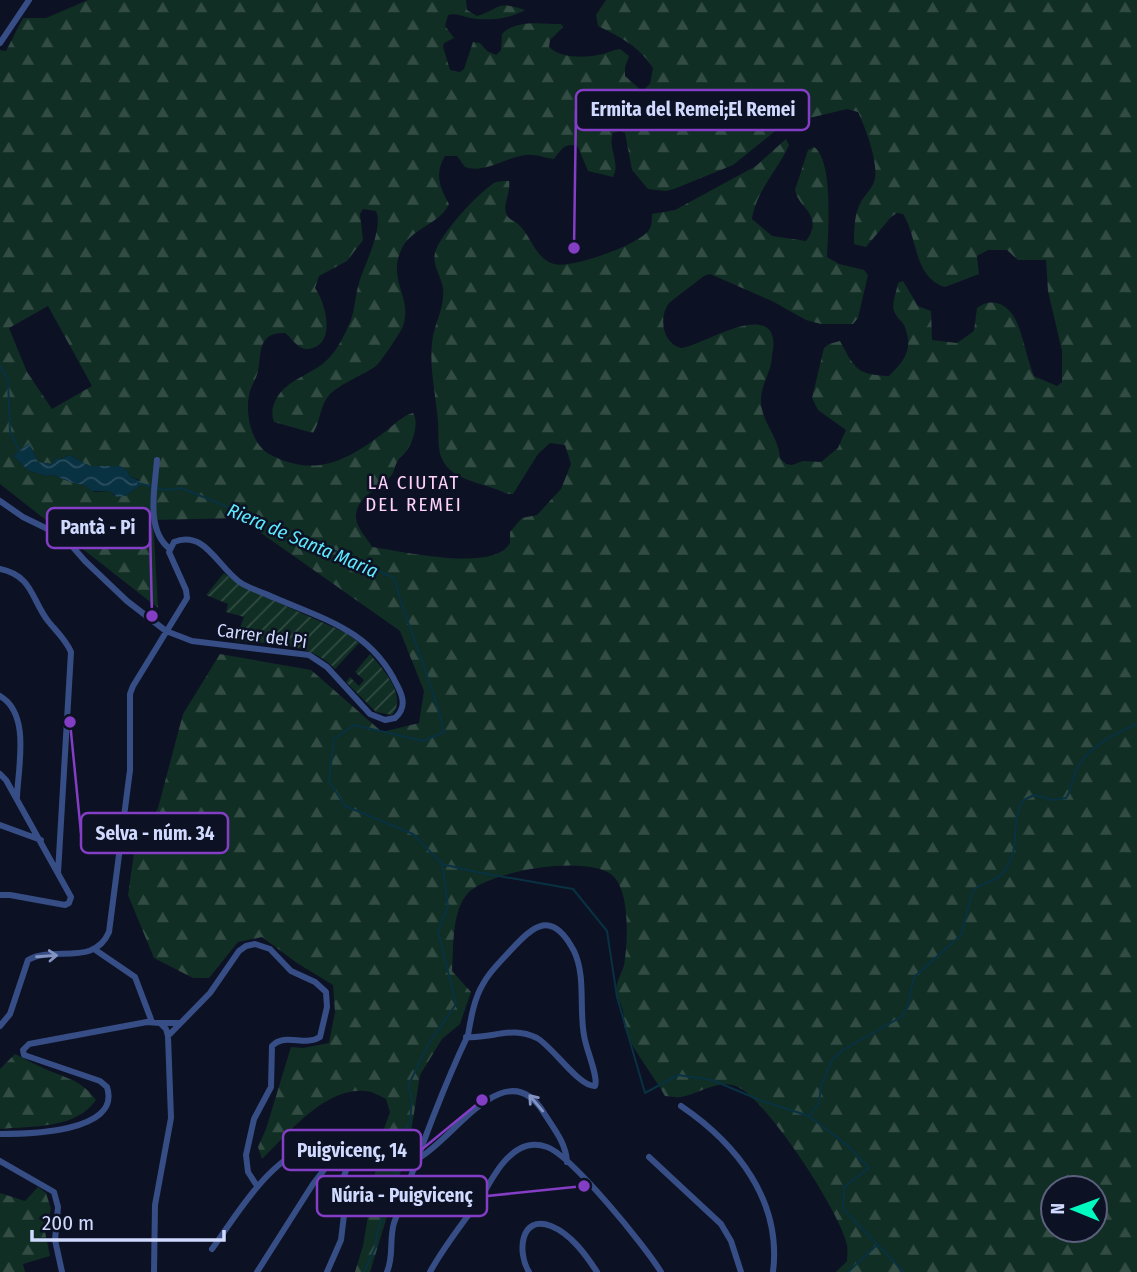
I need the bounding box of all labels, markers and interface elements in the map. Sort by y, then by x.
callout: Ermita del Remei;El Remei [576,90,809,130]
text: Ermita del Remei;El Remei [591,98,795,121]
district label: LA CIUTAT DEL REMEI [365,471,463,516]
water label: Riera de Santa Maria [224,498,382,583]
callout: Pantà - Pi [47,508,150,548]
text: Pantà - Pi [60,516,136,539]
street label: Carrer del Pi [216,619,308,653]
callout: Selva - núm. 34 [81,813,228,853]
text: Selva - núm. 34 [96,822,215,845]
one-way arrow [35,949,58,962]
one-way arrow [529,1094,544,1112]
callout: Puigvicenç, 14 [283,1130,421,1170]
text: Puigvicenç, 14 [297,1139,407,1162]
north arrow [1039,1174,1109,1244]
callout: Núria - Puigvicenç [317,1176,487,1216]
text: Núria - Puigvicenç [331,1184,473,1207]
scale bar [32,1198,224,1242]
text: N [1046,1203,1069,1215]
text: 200 m [42,1210,94,1236]

